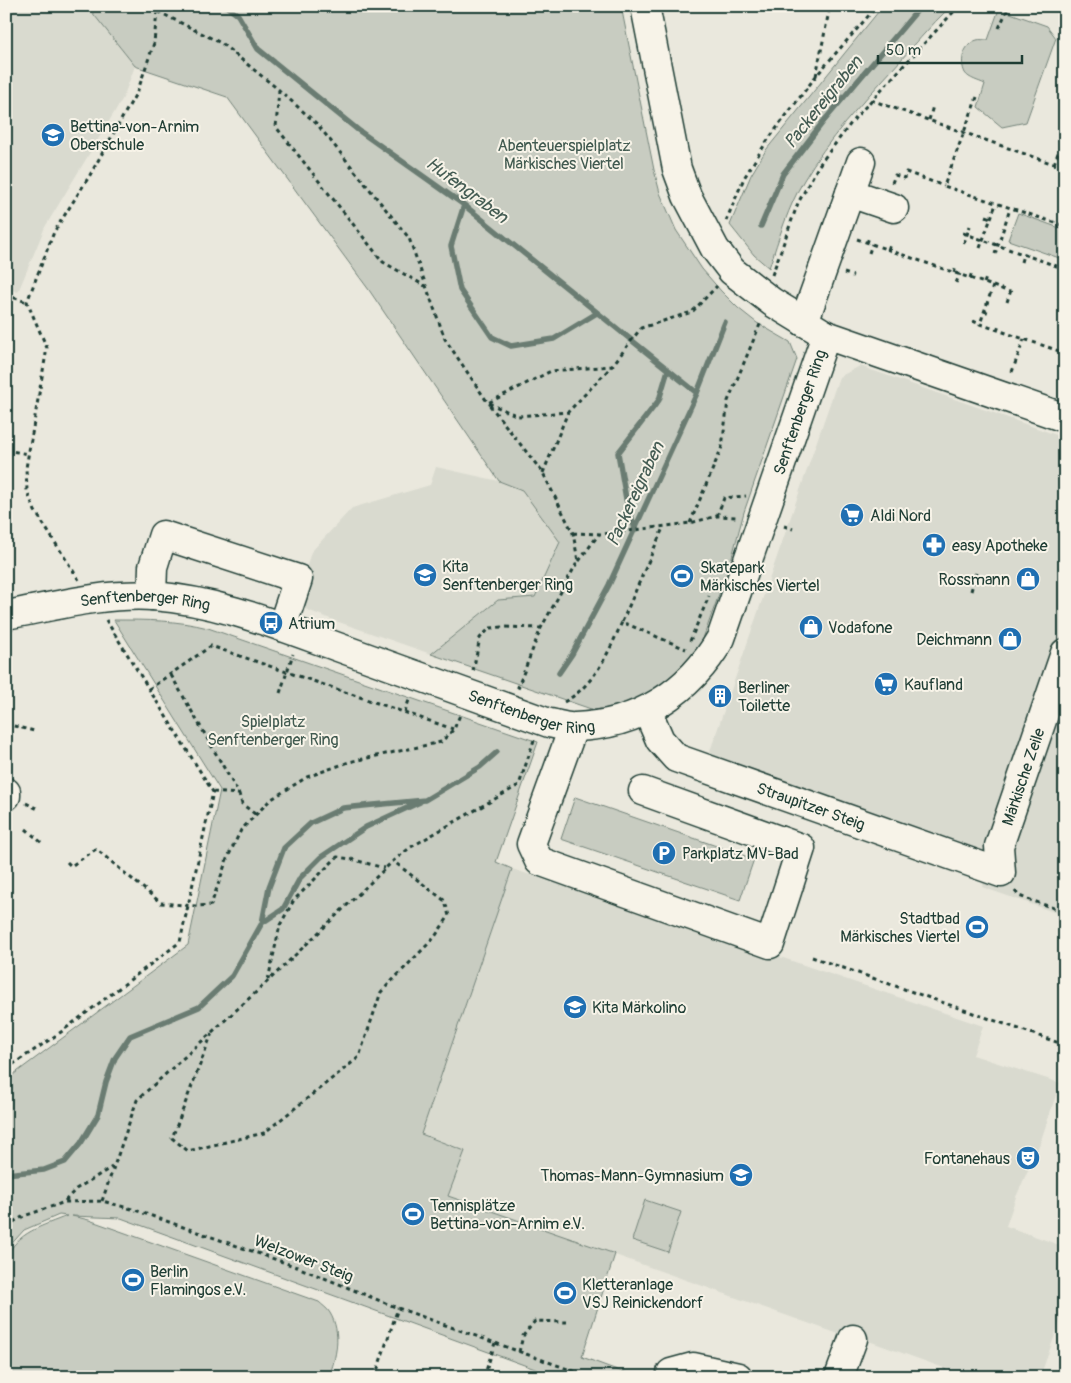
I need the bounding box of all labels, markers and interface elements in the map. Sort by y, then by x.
scale bar [878,32,1022,64]
text: 50 m [886,41,921,60]
water label: Packereigraben [779,51,868,153]
place label: Bettina-von-Arnim Oberschule [70,117,199,155]
school or university icon: Bettina-von-Arnim Oberschule [40,122,66,148]
park label: Abenteuerspielplatz Märkisches Viertel [497,136,631,174]
water label: Hufengraben [421,152,513,229]
street label: Senftenberger Ring [769,347,831,478]
water label: Packereigraben [601,438,670,550]
supermarket icon: Aldi Nord [839,502,865,528]
place label: Aldi Nord [870,506,931,526]
pharmacy icon: easy Apotheke [921,532,947,558]
place label: easy Apotheke [952,536,1048,556]
place label: Kita Senftenberger Ring [442,557,573,595]
place label: Skatepark Märkisches Viertel [700,558,820,596]
school or university icon: Kita Senftenberger Ring [412,562,438,588]
sports icon: Skatepark Märkisches Viertel [669,563,695,589]
shop icon: Rossmann [1015,566,1041,592]
place label: Rossmann [939,570,1010,590]
street label: Senftenberger Ring [79,587,212,616]
bus stop icon: Atrium [258,610,284,636]
place label: Atrium [288,614,335,634]
shop icon: Vodafone [798,614,824,640]
place label: Vodafone [828,618,892,638]
shop icon: Deichmann [997,626,1023,652]
place label: Deichmann [916,630,992,650]
supermarket icon: Kaufland [873,671,899,697]
place label: Kaufland [904,675,963,695]
place label: Berliner Toilette [738,678,790,716]
building icon: Berliner Toilette [707,683,733,709]
street label: Senftenberger Ring [465,686,596,738]
park label: Spielplatz Senftenberger Ring [207,712,339,750]
street label: Märkische Zeile [998,725,1050,828]
street label: Straupitzer Steig [754,778,868,835]
parking icon: Parkplatz MV-Bad [651,840,677,866]
place label: Parkplatz MV-Bad [682,844,799,864]
place label: Stadtbad Märkisches Viertel [840,909,960,947]
sports icon: Stadtbad Märkisches Viertel [964,914,990,940]
school or university icon: Kita Märkolino [562,994,588,1020]
place label: Kita Märkolino [592,998,687,1018]
theatre icon: Fontanehaus [1015,1145,1041,1171]
place label: Fontanehaus [924,1149,1010,1169]
school or university icon: Thomas-Mann-Gymnasium [728,1162,754,1188]
place label: Thomas-Mann-Gymnasium [541,1166,724,1186]
place label: Tennisplätze Bettina-von-Arnim e.V. [430,1196,585,1234]
sports icon: Tennisplätze Bettina-von-Arnim e.V. [400,1201,426,1227]
street label: Welzower Steig [251,1231,356,1287]
place label: Berlin Flamingos e.V. [150,1262,246,1300]
sports icon: Berlin Flamingos e.V. [120,1267,146,1293]
place label: Kletteranlage VSJ Reinickendorf [582,1275,704,1313]
sports icon: Kletteranlage VSJ Reinickendorf [552,1280,578,1306]

